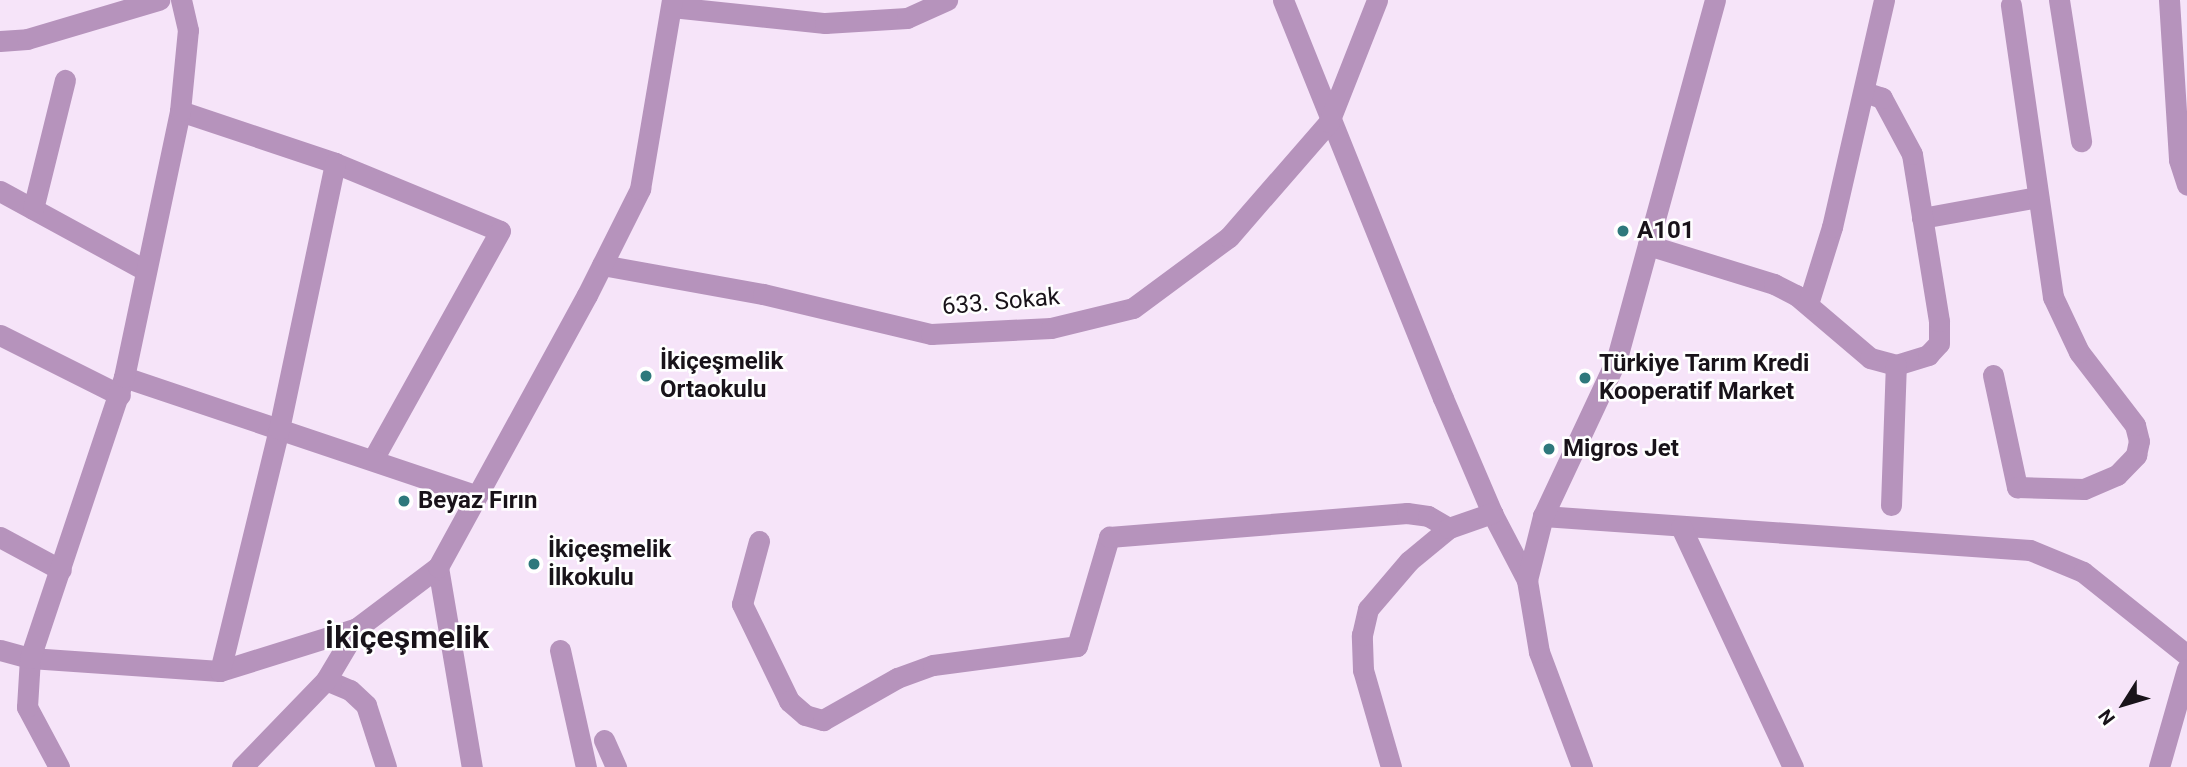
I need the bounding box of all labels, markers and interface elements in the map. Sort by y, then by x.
place label: A101 [1637,217,1694,245]
marker: A101 [1615,223,1631,239]
street label: 633. Sokak [941,283,1061,321]
place label: İkiçeşmelik Ortaokulu [660,348,783,404]
place label: Türkiye Tarım Kredi Kooperatif Market [1599,350,1810,406]
marker: İkiçeşmelik Ortaokulu [638,368,654,384]
marker: Türkiye Tarım Kredi Kooperatif Market [1577,370,1593,386]
place label: Migros Jet [1563,435,1679,463]
marker: Migros Jet [1541,441,1557,457]
place label: Beyaz Fırın [418,487,538,515]
marker: Beyaz Fırın [396,493,412,509]
place label: İkiçeşmelik İlkokulu [548,536,671,592]
marker: İkiçeşmelik İlkokulu [526,556,542,572]
district label: İkiçeşmelik [325,618,489,656]
north arrow [2089,669,2159,739]
text: N [2094,705,2120,729]

